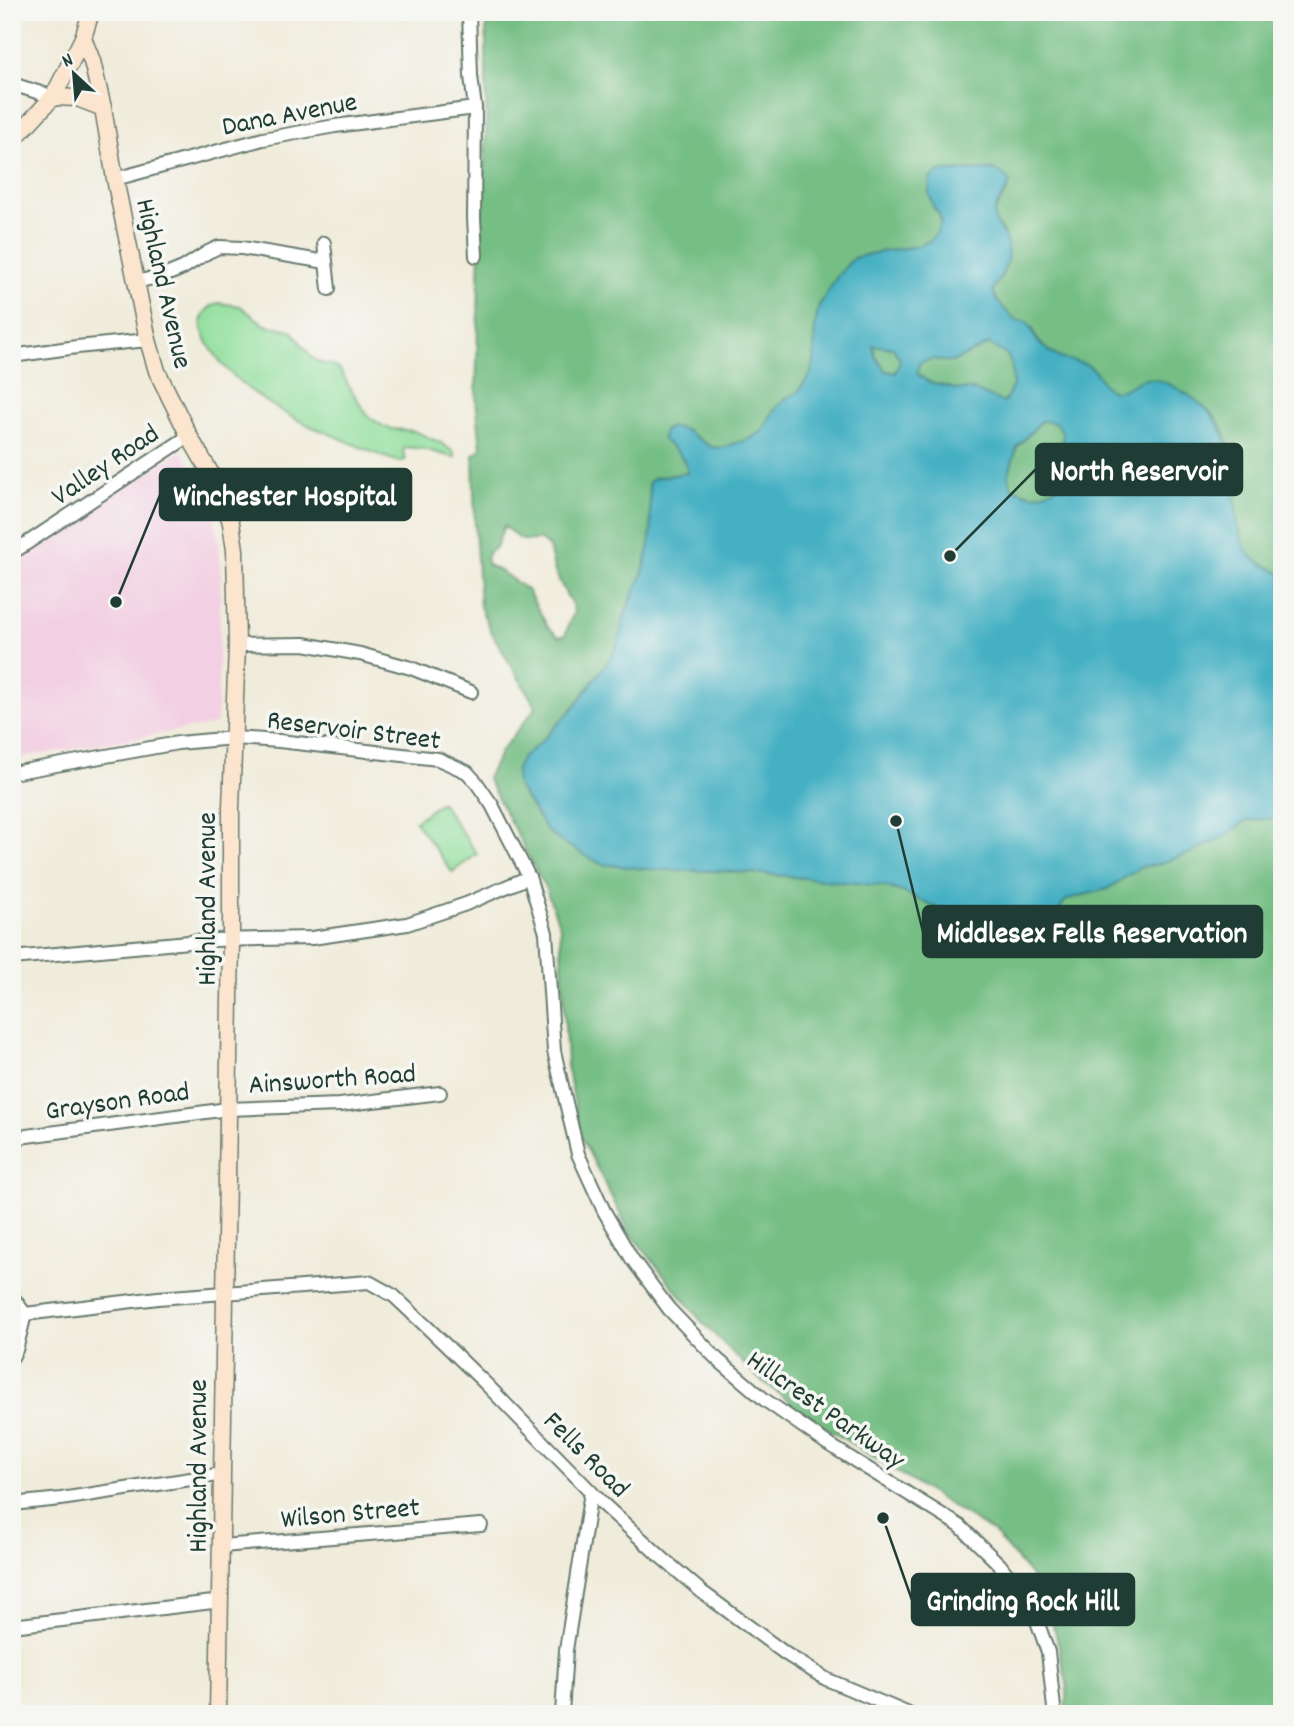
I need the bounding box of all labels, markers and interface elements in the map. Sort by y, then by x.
north arrow [38,38,108,108]
text: N [58,48,78,76]
street label: Dana Avenue [219,84,361,150]
street label: Highland Avenue [122,195,200,373]
street label: Valley Road [45,416,169,518]
callout: North Reservoir [1036,444,1242,495]
text: North Reservoir [1050,453,1229,496]
callout: Winchester Hospital [160,469,411,520]
text: Winchester Hospital [173,478,398,521]
street label: Reservoir Street [264,702,442,763]
street label: Highland Avenue [190,812,230,986]
callout: Middlesex Fells Reservation [923,906,1262,957]
text: Middlesex Fells Reservation [937,915,1248,958]
street label: Ainsworth Road [247,1056,418,1108]
street label: Grayson Road [43,1074,192,1134]
street label: Hillcrest Parkway [737,1343,912,1482]
street label: Highland Avenue [181,1379,221,1553]
street label: Fells Road [532,1404,637,1509]
street label: Wilson Street [279,1490,422,1542]
callout: Grinding Rock Hill [912,1574,1134,1625]
text: Grinding Rock Hill [926,1583,1121,1626]

